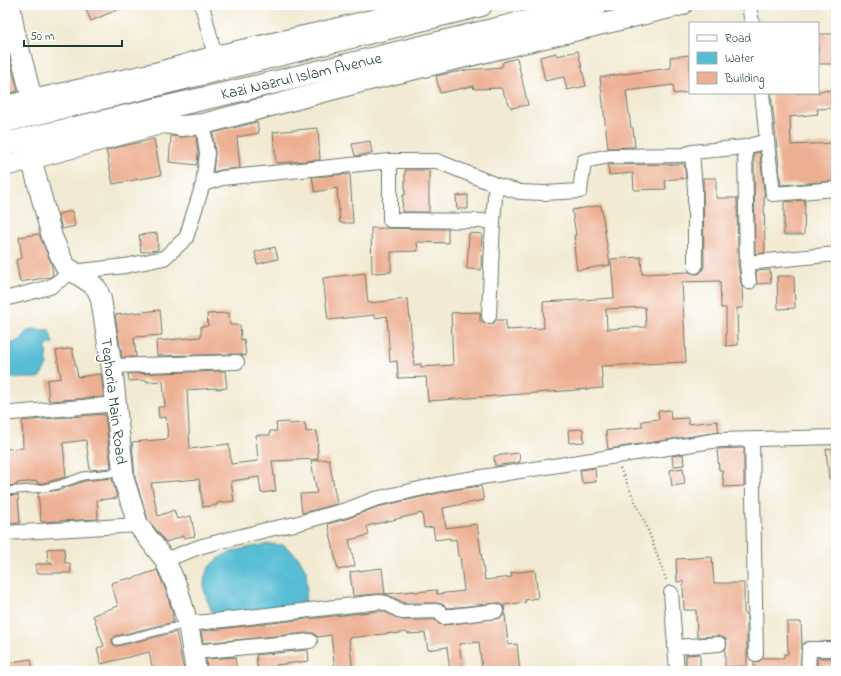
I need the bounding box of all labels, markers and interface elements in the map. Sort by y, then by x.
scale bar [24,22,122,48]
legend [689,22,819,94]
text: 50 m [30,28,54,46]
text: Road [725,30,751,48]
street label: Kazi Nazrul Islam Avenue [219,47,385,107]
text: Water [725,50,754,68]
text: Building [724,70,764,89]
street label: Teghoria Main Road [93,337,133,466]

